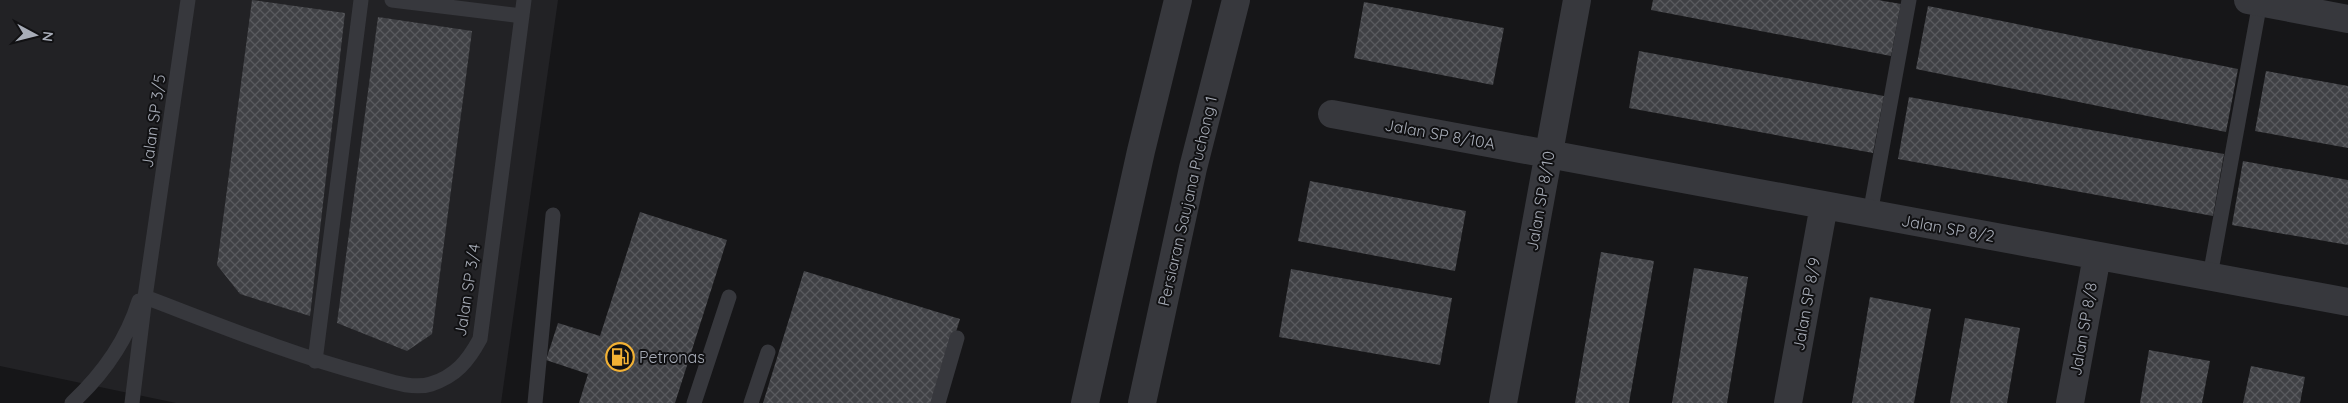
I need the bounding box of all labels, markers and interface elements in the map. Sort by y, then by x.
north arrow [10,10,60,60]
text: N [38,30,57,43]
street label: Jalan SP 3/5 [137,73,169,169]
street label: Persiaran Saujana Puchong 1 [1153,94,1221,308]
street label: Jalan SP 8/10A [1383,114,1497,154]
street label: Jalan SP 8/10 [1521,149,1559,253]
street label: Jalan SP 8/2 [1900,210,1996,246]
street label: Jalan SP 3/4 [450,242,484,338]
street label: Jalan SP 8/9 [1788,256,1824,352]
street label: Jalan SP 8/8 [2065,281,2101,377]
fuel station icon: Petronas [605,342,635,372]
place label: Petronas [639,347,705,367]

